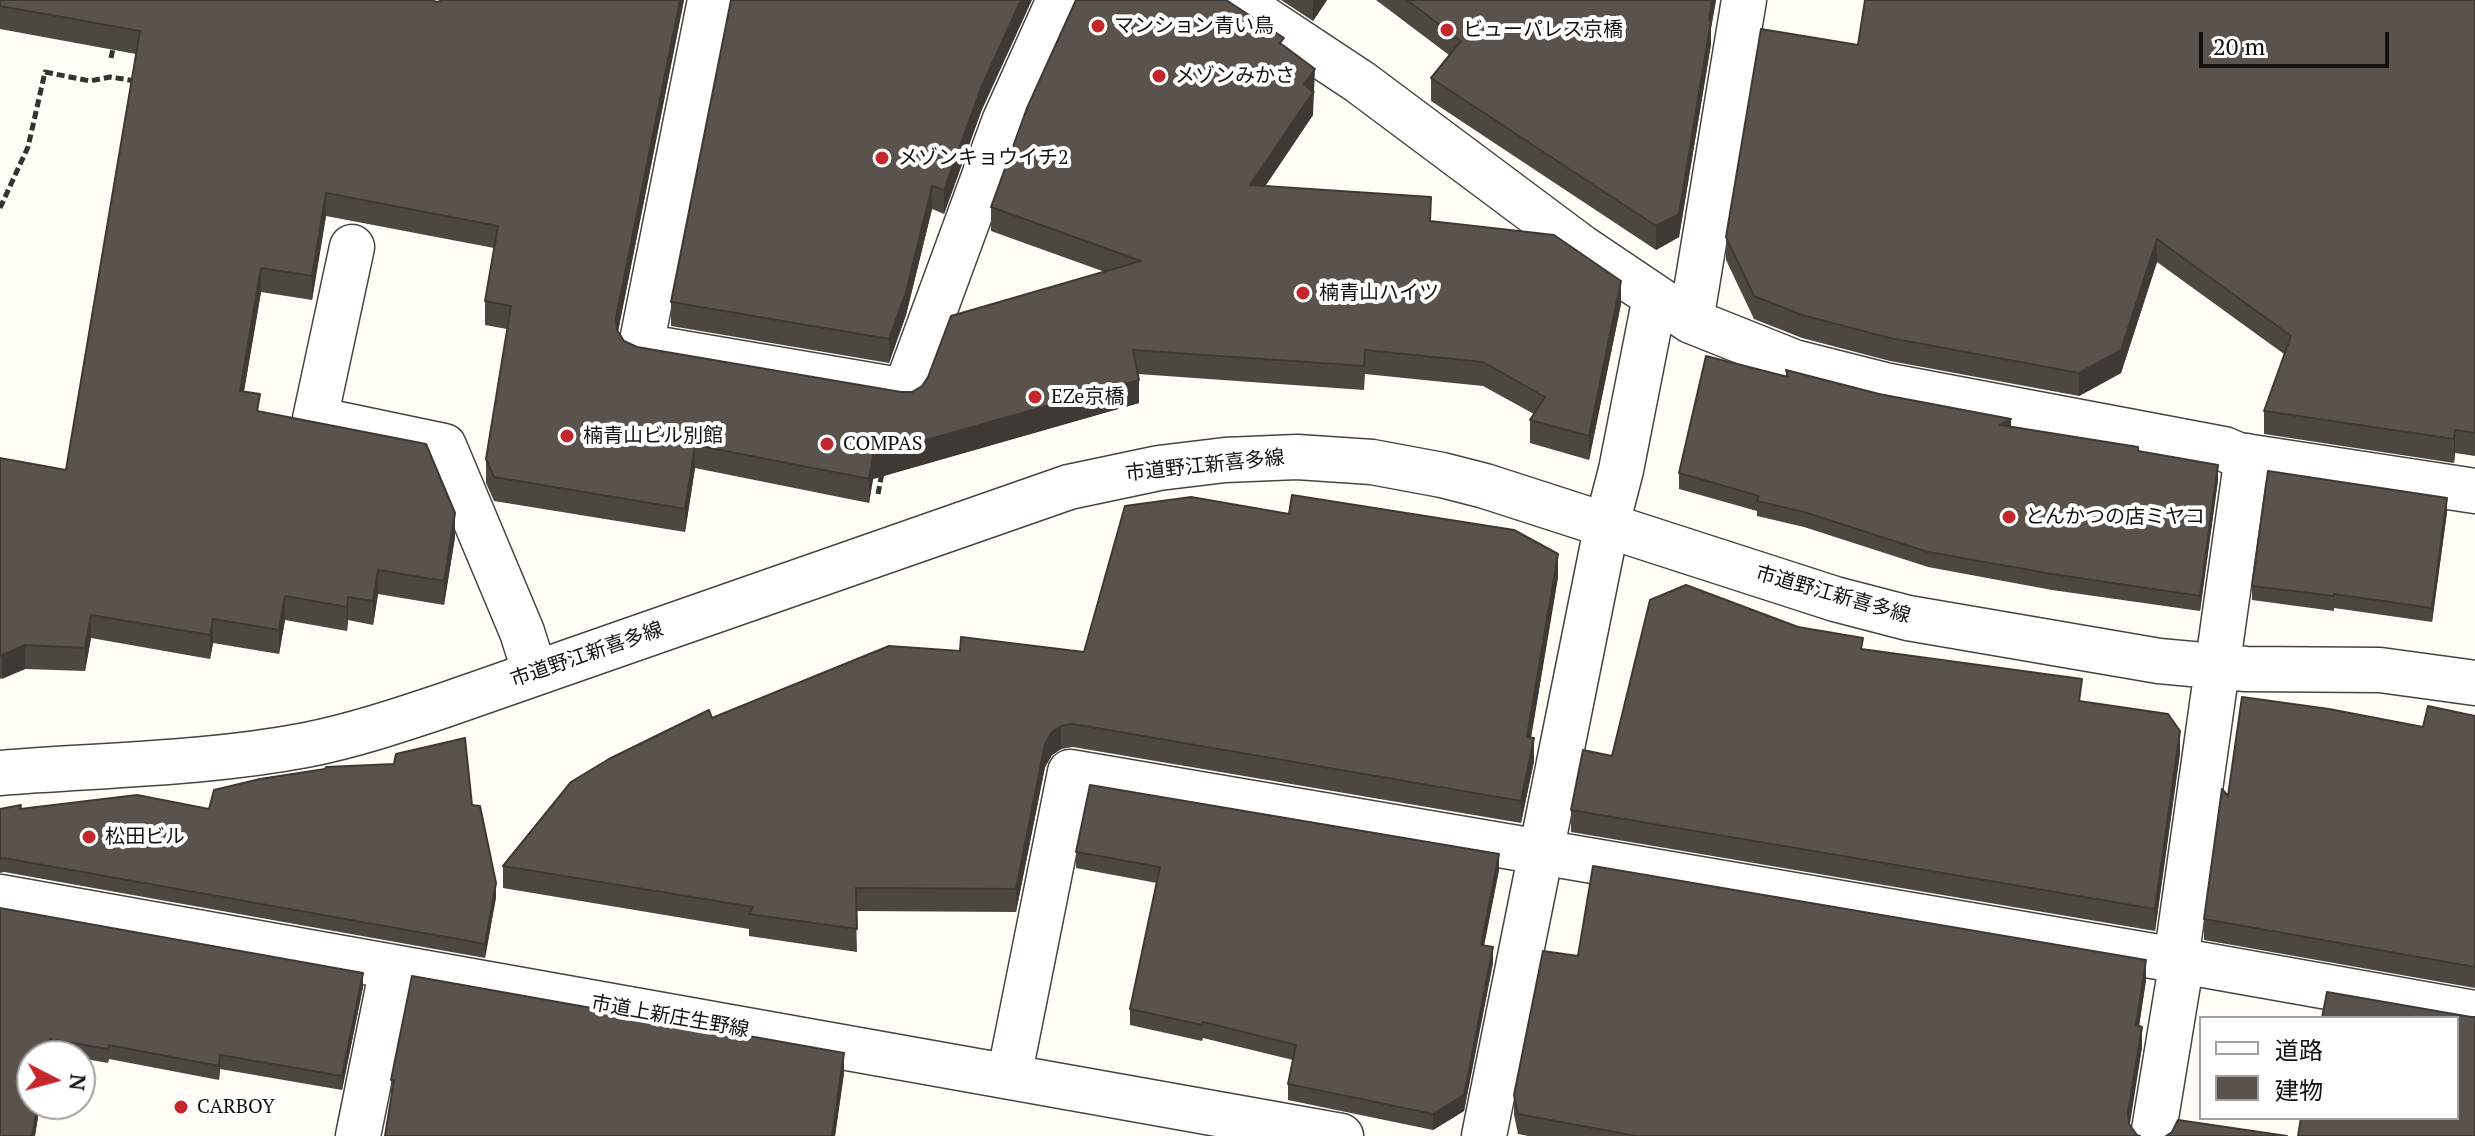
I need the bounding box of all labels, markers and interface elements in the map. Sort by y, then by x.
place label: マンション青い鳥 [1114,14,1274,38]
scale bar [2203,16,2393,66]
marker: マンション青い鳥 [1089,17,1107,35]
place label: ビューパレス京橋 [1463,18,1623,42]
marker: ビューパレス京橋 [1438,21,1456,39]
text: 20 m [2213,30,2265,62]
place label: メゾンみかさ [1175,64,1295,88]
marker: メゾンみかさ [1150,67,1168,85]
place label: メゾンキョウイチ2 [898,146,1069,170]
marker: メゾンキョウイチ2 [873,149,891,167]
place label: 楠青山ハイツ [1319,281,1439,305]
marker: 楠青山ハイツ [1294,284,1312,302]
place label: EZe京橋 [1051,385,1124,409]
marker: EZe京橋 [1026,388,1044,406]
place label: 楠青山ビル別館 [583,424,723,448]
marker: 楠青山ビル別館 [558,427,576,445]
place label: COMPAS [843,432,922,456]
marker: COMPAS [818,435,836,453]
street label: 市道野江新喜多線 [1124,446,1286,486]
place label: とんかつの店ミヤコ [2025,505,2205,529]
marker: とんかつの店ミヤコ [2000,508,2018,526]
street label: 市道野江新喜多線 [1753,561,1913,629]
street label: 市道野江新喜多線 [507,618,667,692]
place label: 松田ビル [105,825,185,849]
marker: 松田ビル [80,828,98,846]
street label: 市道上新庄生野線 [589,991,751,1043]
legend [2199,1016,2459,1120]
text: 道路 [2275,1034,2323,1066]
north arrow [16,1040,96,1120]
text: N [63,1073,94,1092]
text: 建物 [2275,1074,2323,1106]
place label: CARBOY [197,1095,275,1119]
marker: CARBOY [172,1098,190,1116]

